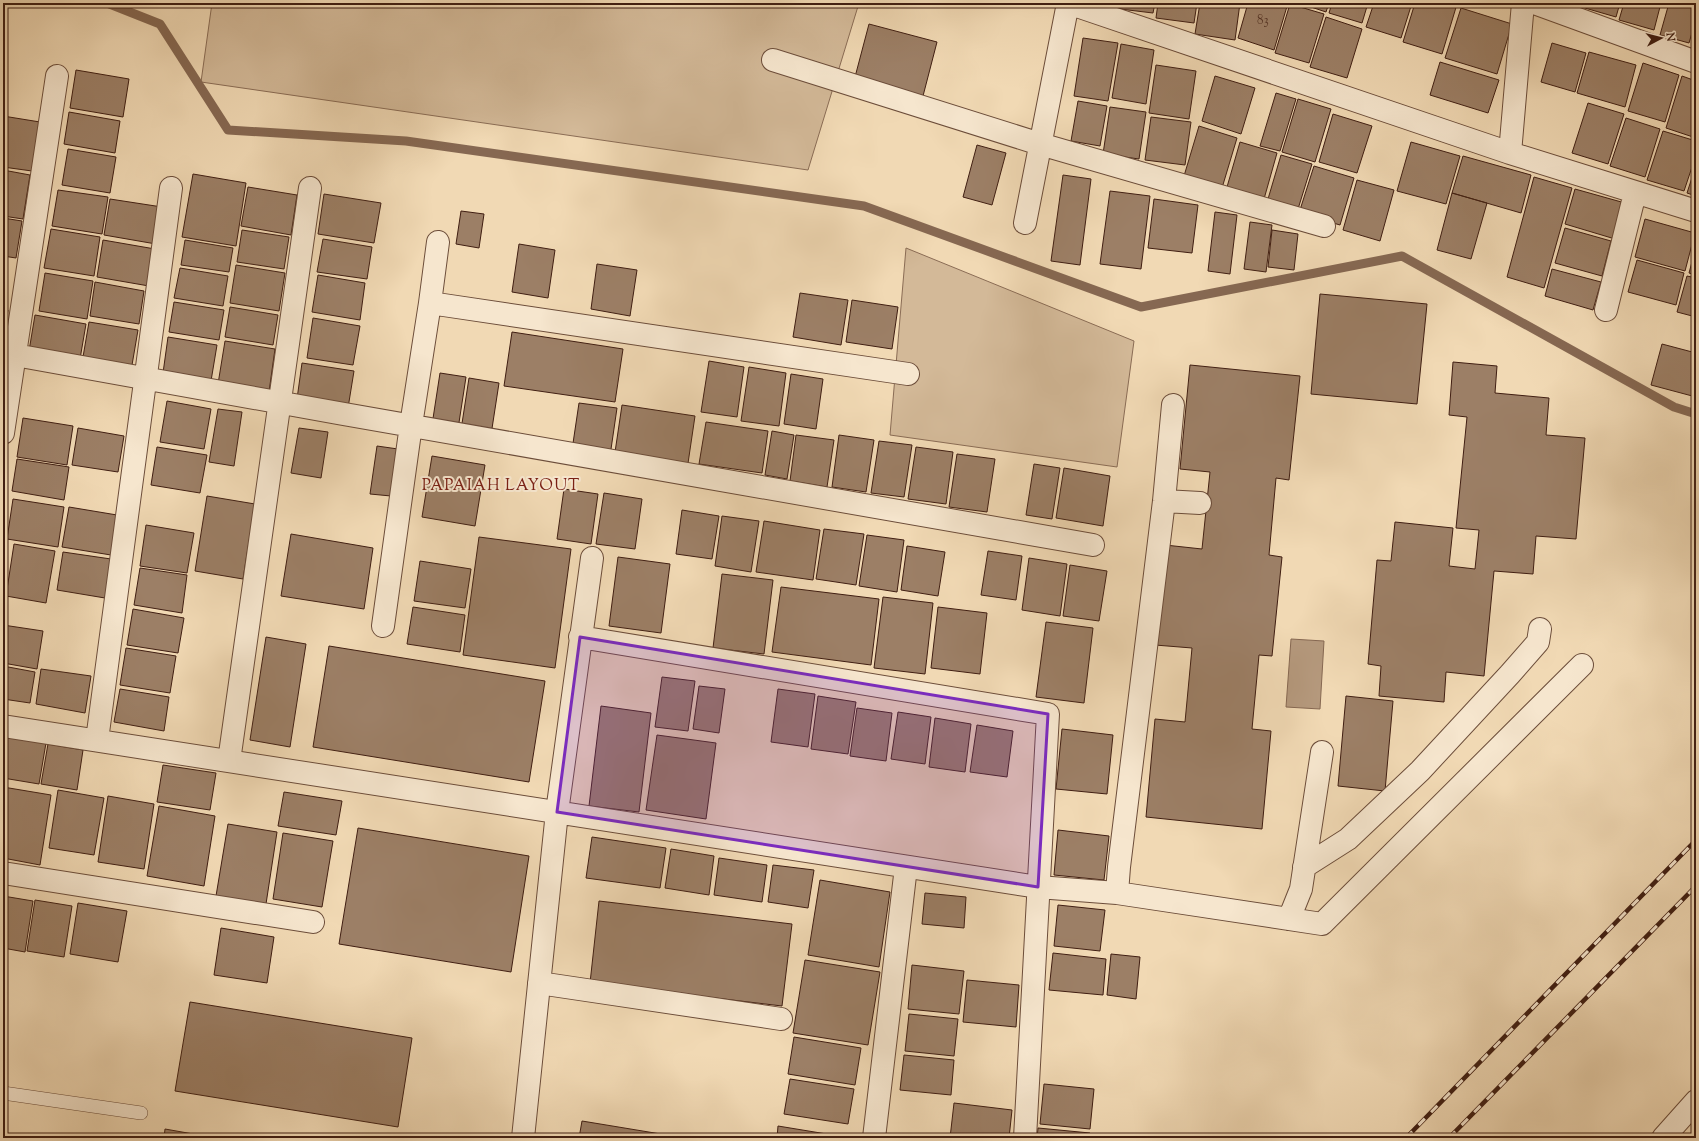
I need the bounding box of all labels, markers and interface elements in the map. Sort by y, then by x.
house number: 83 [1257,12,1269,30]
north arrow [1641,18,1681,58]
text: N [1661,31,1678,42]
district label: PAPAIAH LAYOUT [422,475,580,498]

